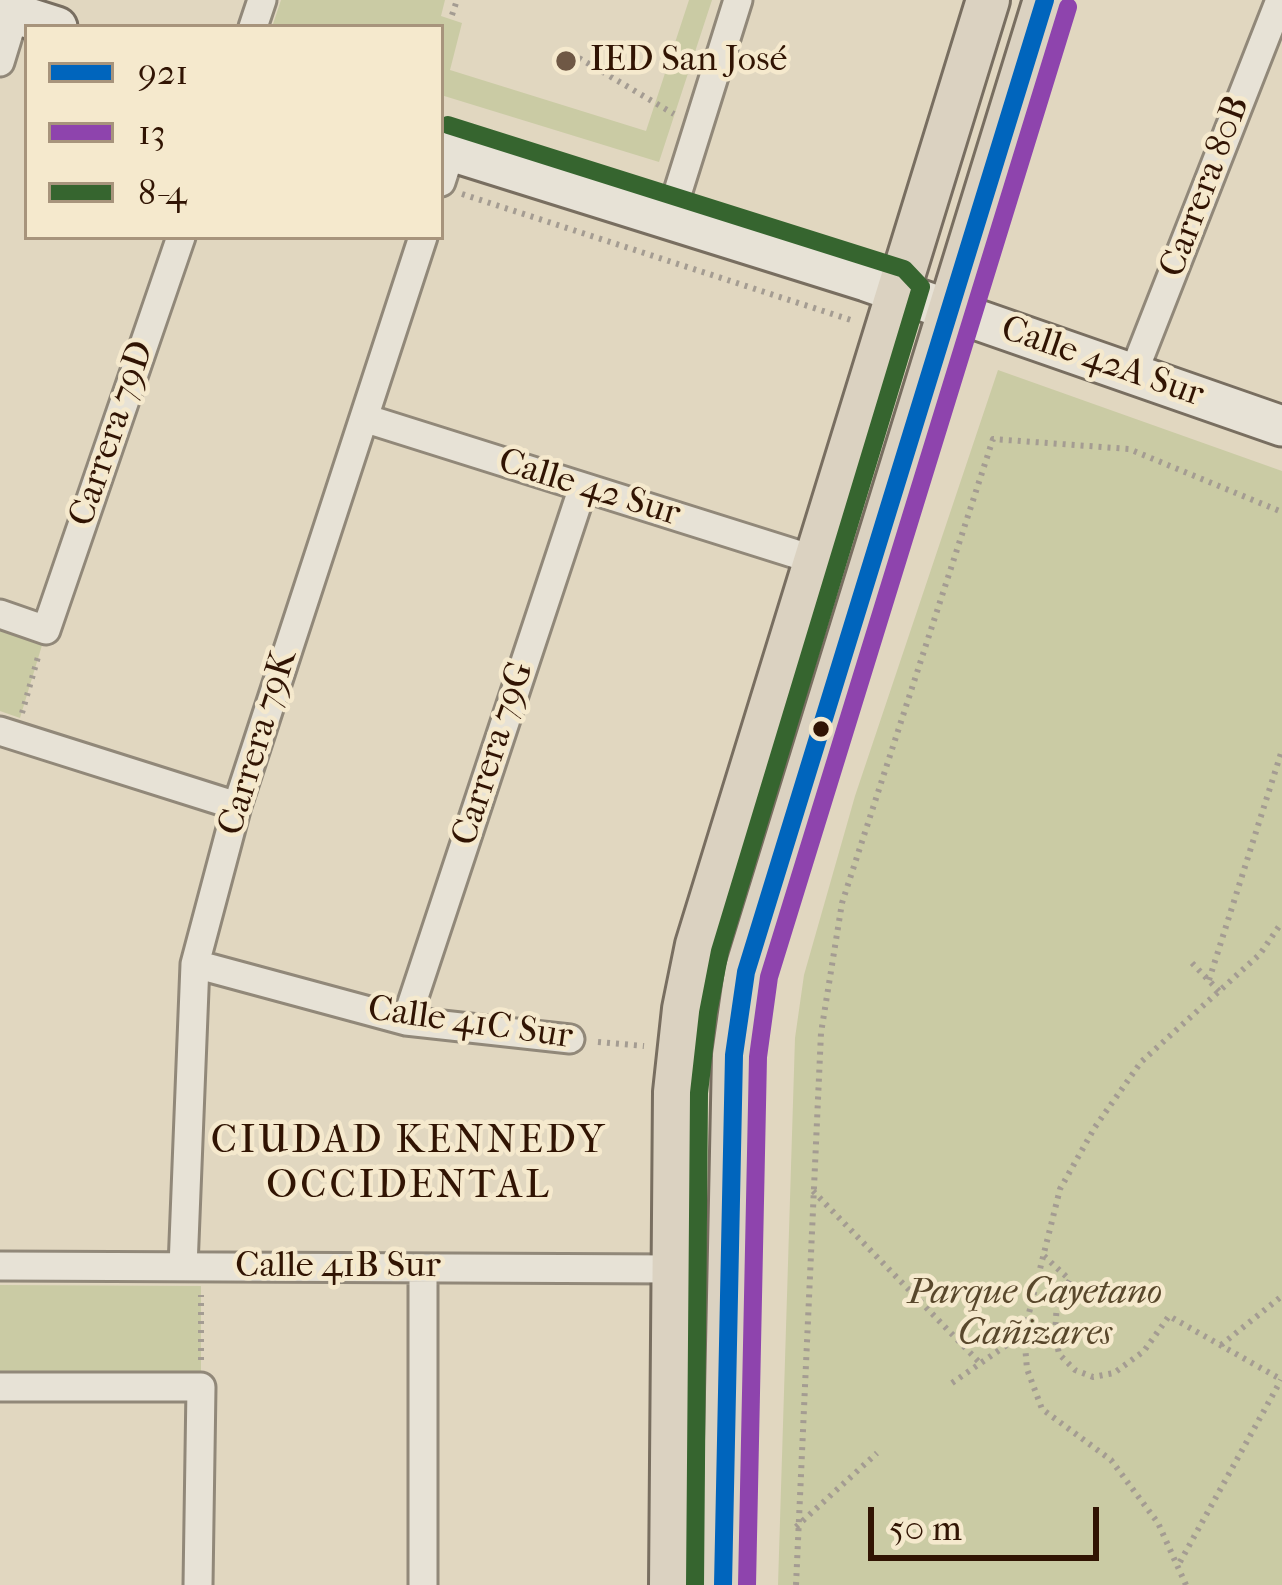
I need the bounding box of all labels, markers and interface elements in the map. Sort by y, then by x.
legend [24,24,444,240]
place label: IED San José [590,39,787,83]
marker: IED San José [553,48,579,74]
text: 921 [138,51,188,93]
street label: Carrera 80B [1152,91,1260,283]
text: 13 [138,111,166,153]
text: 8-4 [138,171,187,213]
street label: Calle 42A Sur [995,308,1209,418]
street label: Carrera 79D [61,336,165,532]
street label: Calle 42 Sur [493,441,685,537]
street label: Carrera 79K [210,645,308,841]
street label: Carrera 79G [444,657,544,851]
unlabelled marker [810,718,832,740]
street label: Calle 41C Sur [365,988,575,1060]
district label: CIUDAD KENNEDY OCCIDENTAL [211,1119,607,1210]
street label: Calle 41B Sur [235,1245,441,1289]
park label: Parque Cayetano Cañizares [908,1272,1162,1357]
scale bar [874,1483,1105,1557]
text: 50 m [889,1507,962,1549]

